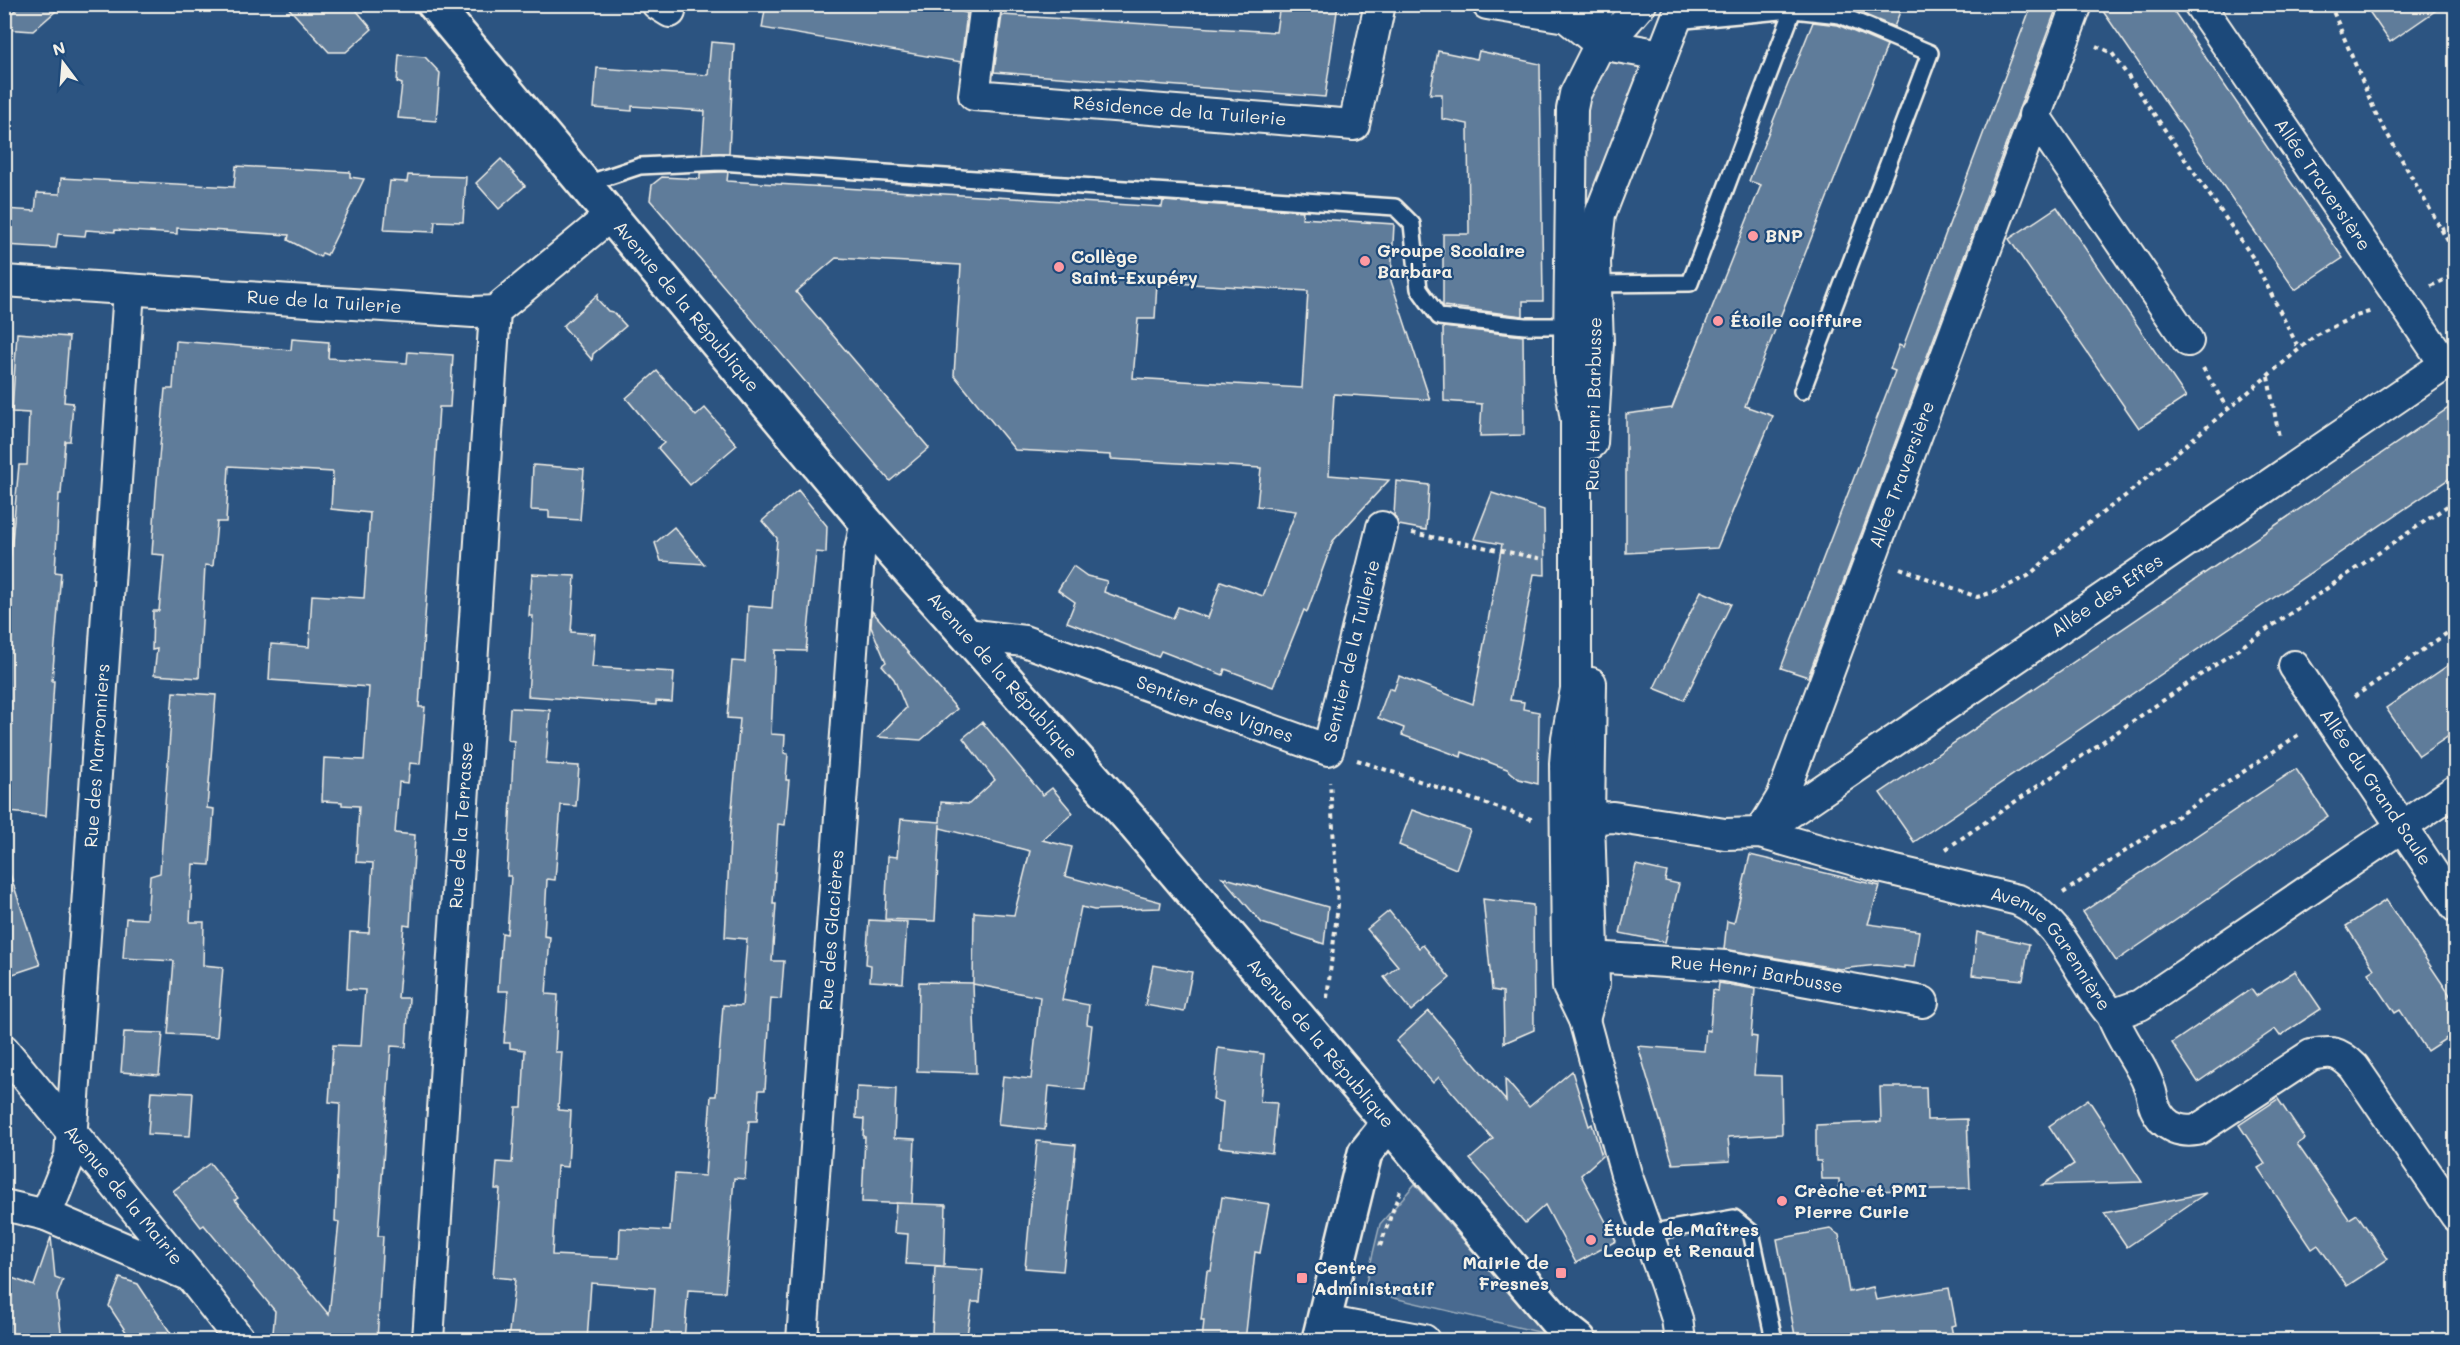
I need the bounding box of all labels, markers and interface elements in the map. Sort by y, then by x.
north arrow [33,33,93,93]
text: N [50,36,67,60]
street label: Résidence de la Tuilerie [1072,90,1287,131]
street label: Allée Traversière [2270,113,2377,255]
street label: Avenue de la République [609,215,765,396]
place label: BNP [1765,223,1803,247]
marker: BNP [1746,229,1760,243]
place label: Groupe Scolaire Barbara [1377,238,1525,283]
place label: Collège Saint-Exupéry [1071,244,1198,289]
marker: Groupe Scolaire Barbara [1358,254,1372,268]
marker: Collège Saint-Exupéry [1052,260,1066,274]
street label: Rue de la Tuilerie [246,284,402,318]
place label: Étoile coiffure [1730,308,1862,332]
marker: Étoile coiffure [1711,314,1725,328]
street label: Rue Henri Barbusse [1579,317,1607,491]
street label: Allée Traversière [1863,397,1939,551]
street label: Allée des Effes [2046,548,2167,642]
street label: Sentier de la Tuilerie [1317,557,1385,745]
street label: Avenue de la République [923,586,1084,764]
street label: Rue des Marronniers [78,663,115,848]
street label: Sentier des Vignes [1133,669,1297,748]
street label: Allée du Grand Saule [2315,703,2438,870]
street label: Rue de la Terrasse [443,741,478,909]
street label: Rue des Glacières [813,849,849,1011]
street label: Avenue Garennière [1988,881,2117,1015]
street label: Rue Henri Barbusse [1670,949,1845,998]
street label: Avenue de la République [1242,953,1400,1132]
street label: Avenue de la Mairie [59,1119,189,1270]
place label: Crèche et PMI Pierre Curie [1794,1178,1927,1223]
marker: Crèche et PMI Pierre Curie [1775,1194,1789,1208]
place label: Étude de Maîtres Lecup et Renaud [1603,1217,1759,1262]
marker: Étude de Maîtres Lecup et Renaud [1584,1233,1598,1247]
place label: Mairie de Fresnes [1463,1250,1549,1295]
place label: Centre Administratif [1314,1255,1434,1300]
marker: Mairie de Fresnes [1554,1266,1568,1280]
marker: Centre Administratif [1295,1271,1309,1285]

